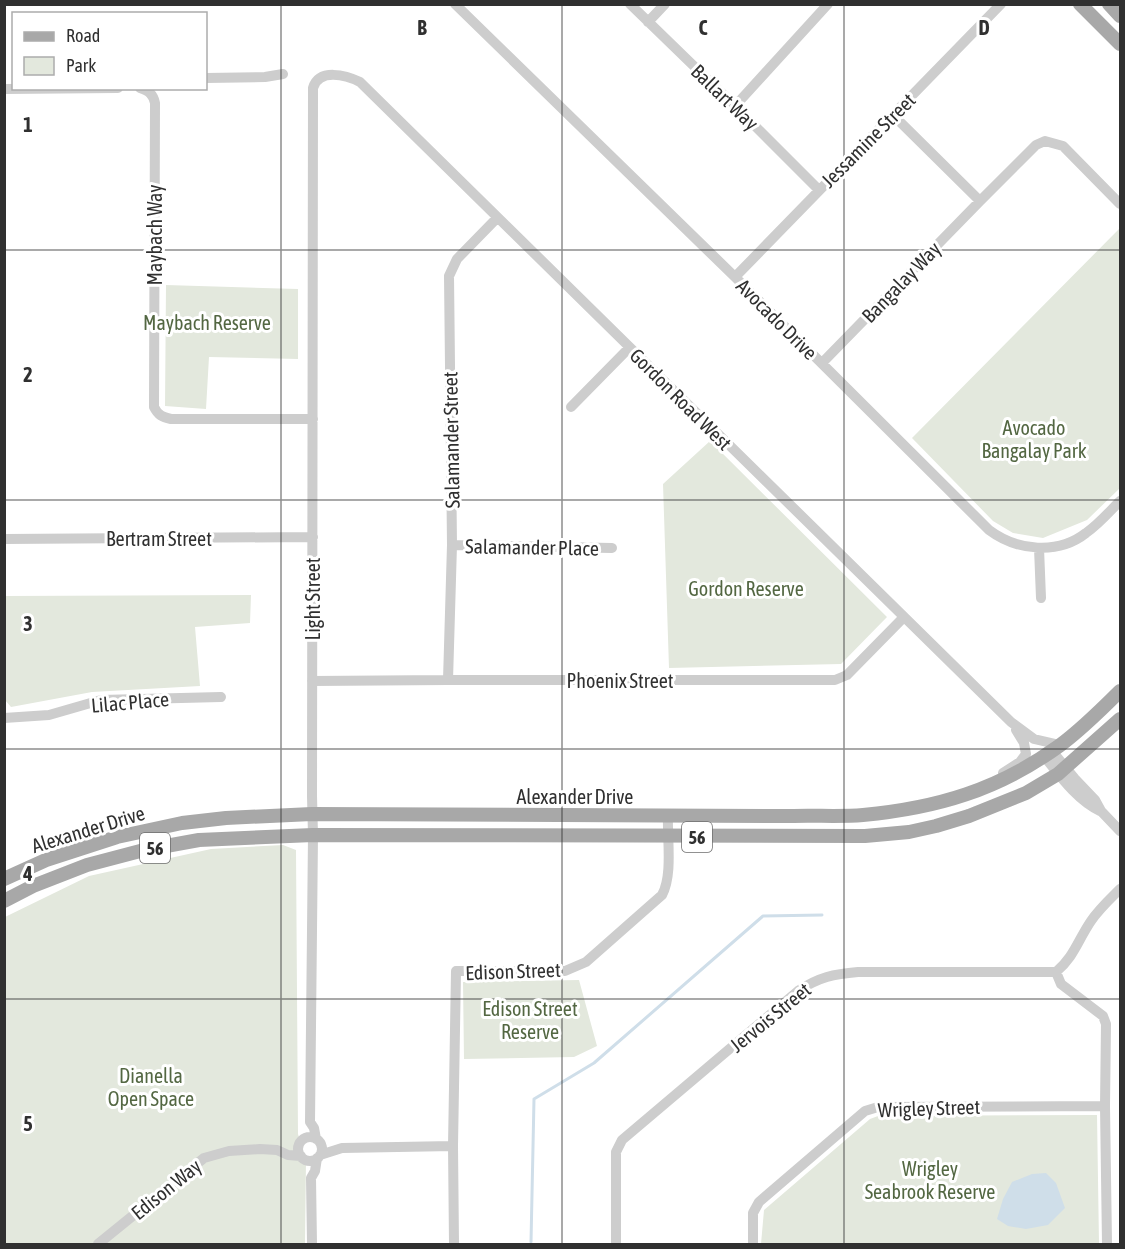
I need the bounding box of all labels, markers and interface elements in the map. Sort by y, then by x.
legend [12,12,207,90]
text: B [417,16,427,39]
text: C [699,16,708,39]
text: D [978,16,990,39]
text: Road [66,25,100,46]
text: Park [66,55,96,76]
street label: Ballart Way [687,59,763,135]
street label: Jessamine Street [816,88,920,192]
text: 1 [23,113,33,136]
street label: Maybach Way [143,185,166,286]
street label: Bangalay Way [857,237,945,327]
street label: Avocado Drive [732,274,822,364]
park label: Maybach Reserve [143,311,271,334]
street label: Gordon Road West [626,344,737,455]
text: 2 [23,363,33,386]
street label: Salamander Street [438,371,464,509]
park label: Avocado Bangalay Park [982,416,1087,462]
street label: Bertram Street [106,527,212,550]
street label: Salamander Place [465,534,599,560]
street label: Light Street [301,557,324,641]
park label: Gordon Reserve [688,577,804,600]
text: 3 [23,612,33,635]
street label: Phoenix Street [567,669,674,692]
street label: Lilac Place [90,687,170,717]
street label: Alexander Drive [517,785,633,808]
street label: Alexander Drive [29,801,147,857]
road number: 56 [682,822,712,852]
road number: 56 [140,833,170,863]
text: 4 [22,862,33,885]
street label: Edison Street [465,958,561,984]
street label: Jervois Street [725,977,815,1056]
park label: Edison Street Reserve [482,997,578,1043]
park label: Dianella Open Space [108,1064,194,1110]
street label: Wrigley Street [877,1095,981,1121]
text: 5 [23,1112,33,1135]
street label: Edison Way [127,1154,205,1224]
park label: Wrigley Seabrook Reserve [865,1157,995,1203]

